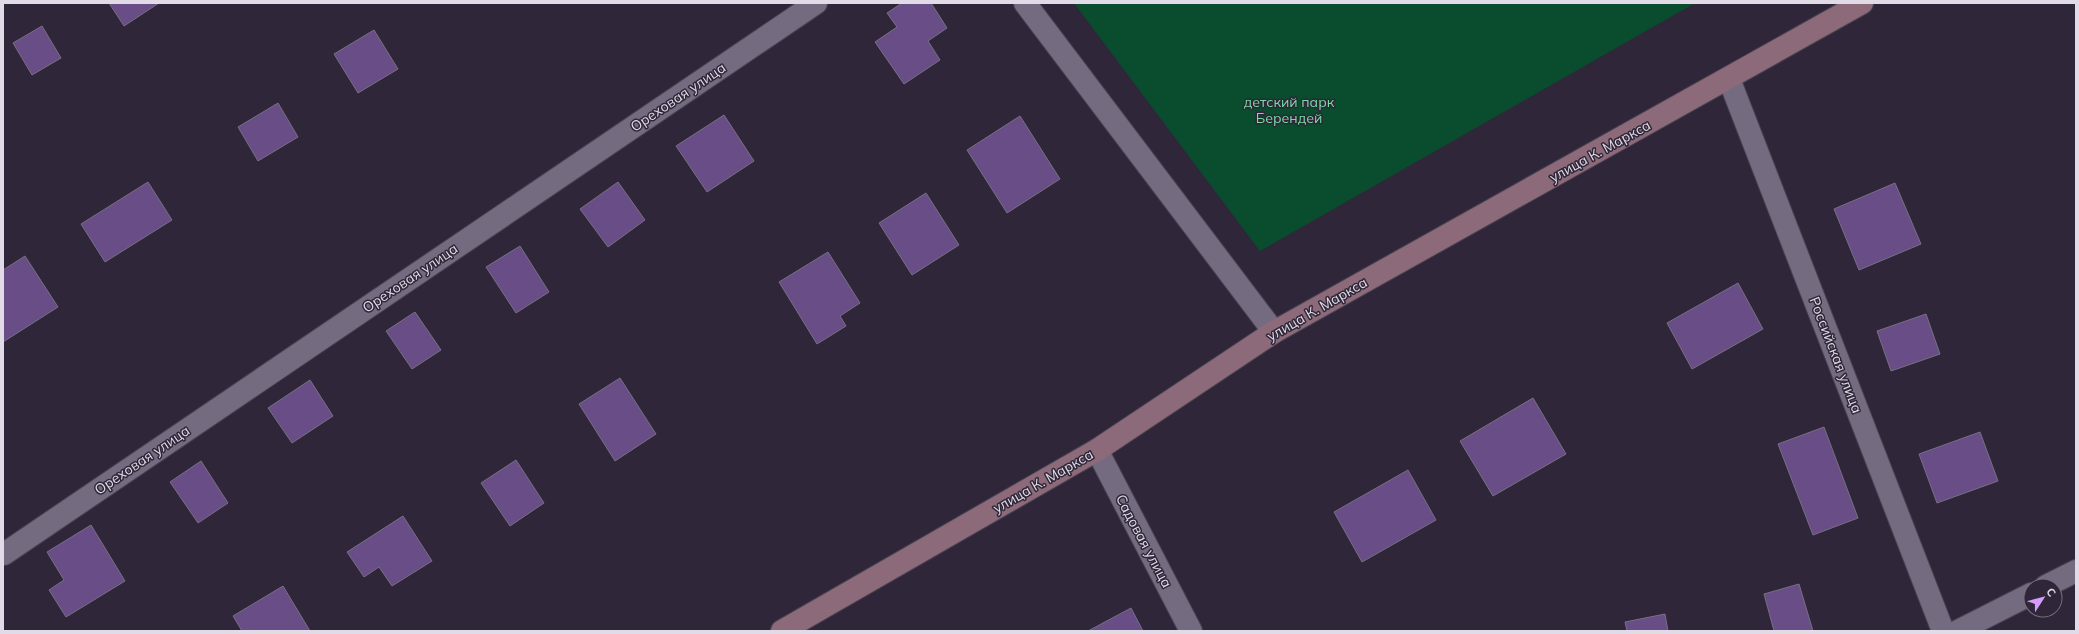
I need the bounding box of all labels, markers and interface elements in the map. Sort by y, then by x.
street label: Ореховая улица [627,58,729,136]
park label: детский парк Берендей [1244,93,1335,127]
street label: улица К. Маркса [1546,116,1654,186]
street label: Ореховая улица [359,239,461,317]
street label: улица К. Маркса [1264,273,1370,345]
street label: Российская улица [1806,294,1866,416]
street label: Ореховая улица [91,421,193,499]
street label: улица К. Маркса [990,445,1096,517]
street label: Садовая улица [1112,491,1176,591]
north arrow [2023,578,2063,618]
text: С [2043,585,2059,600]

